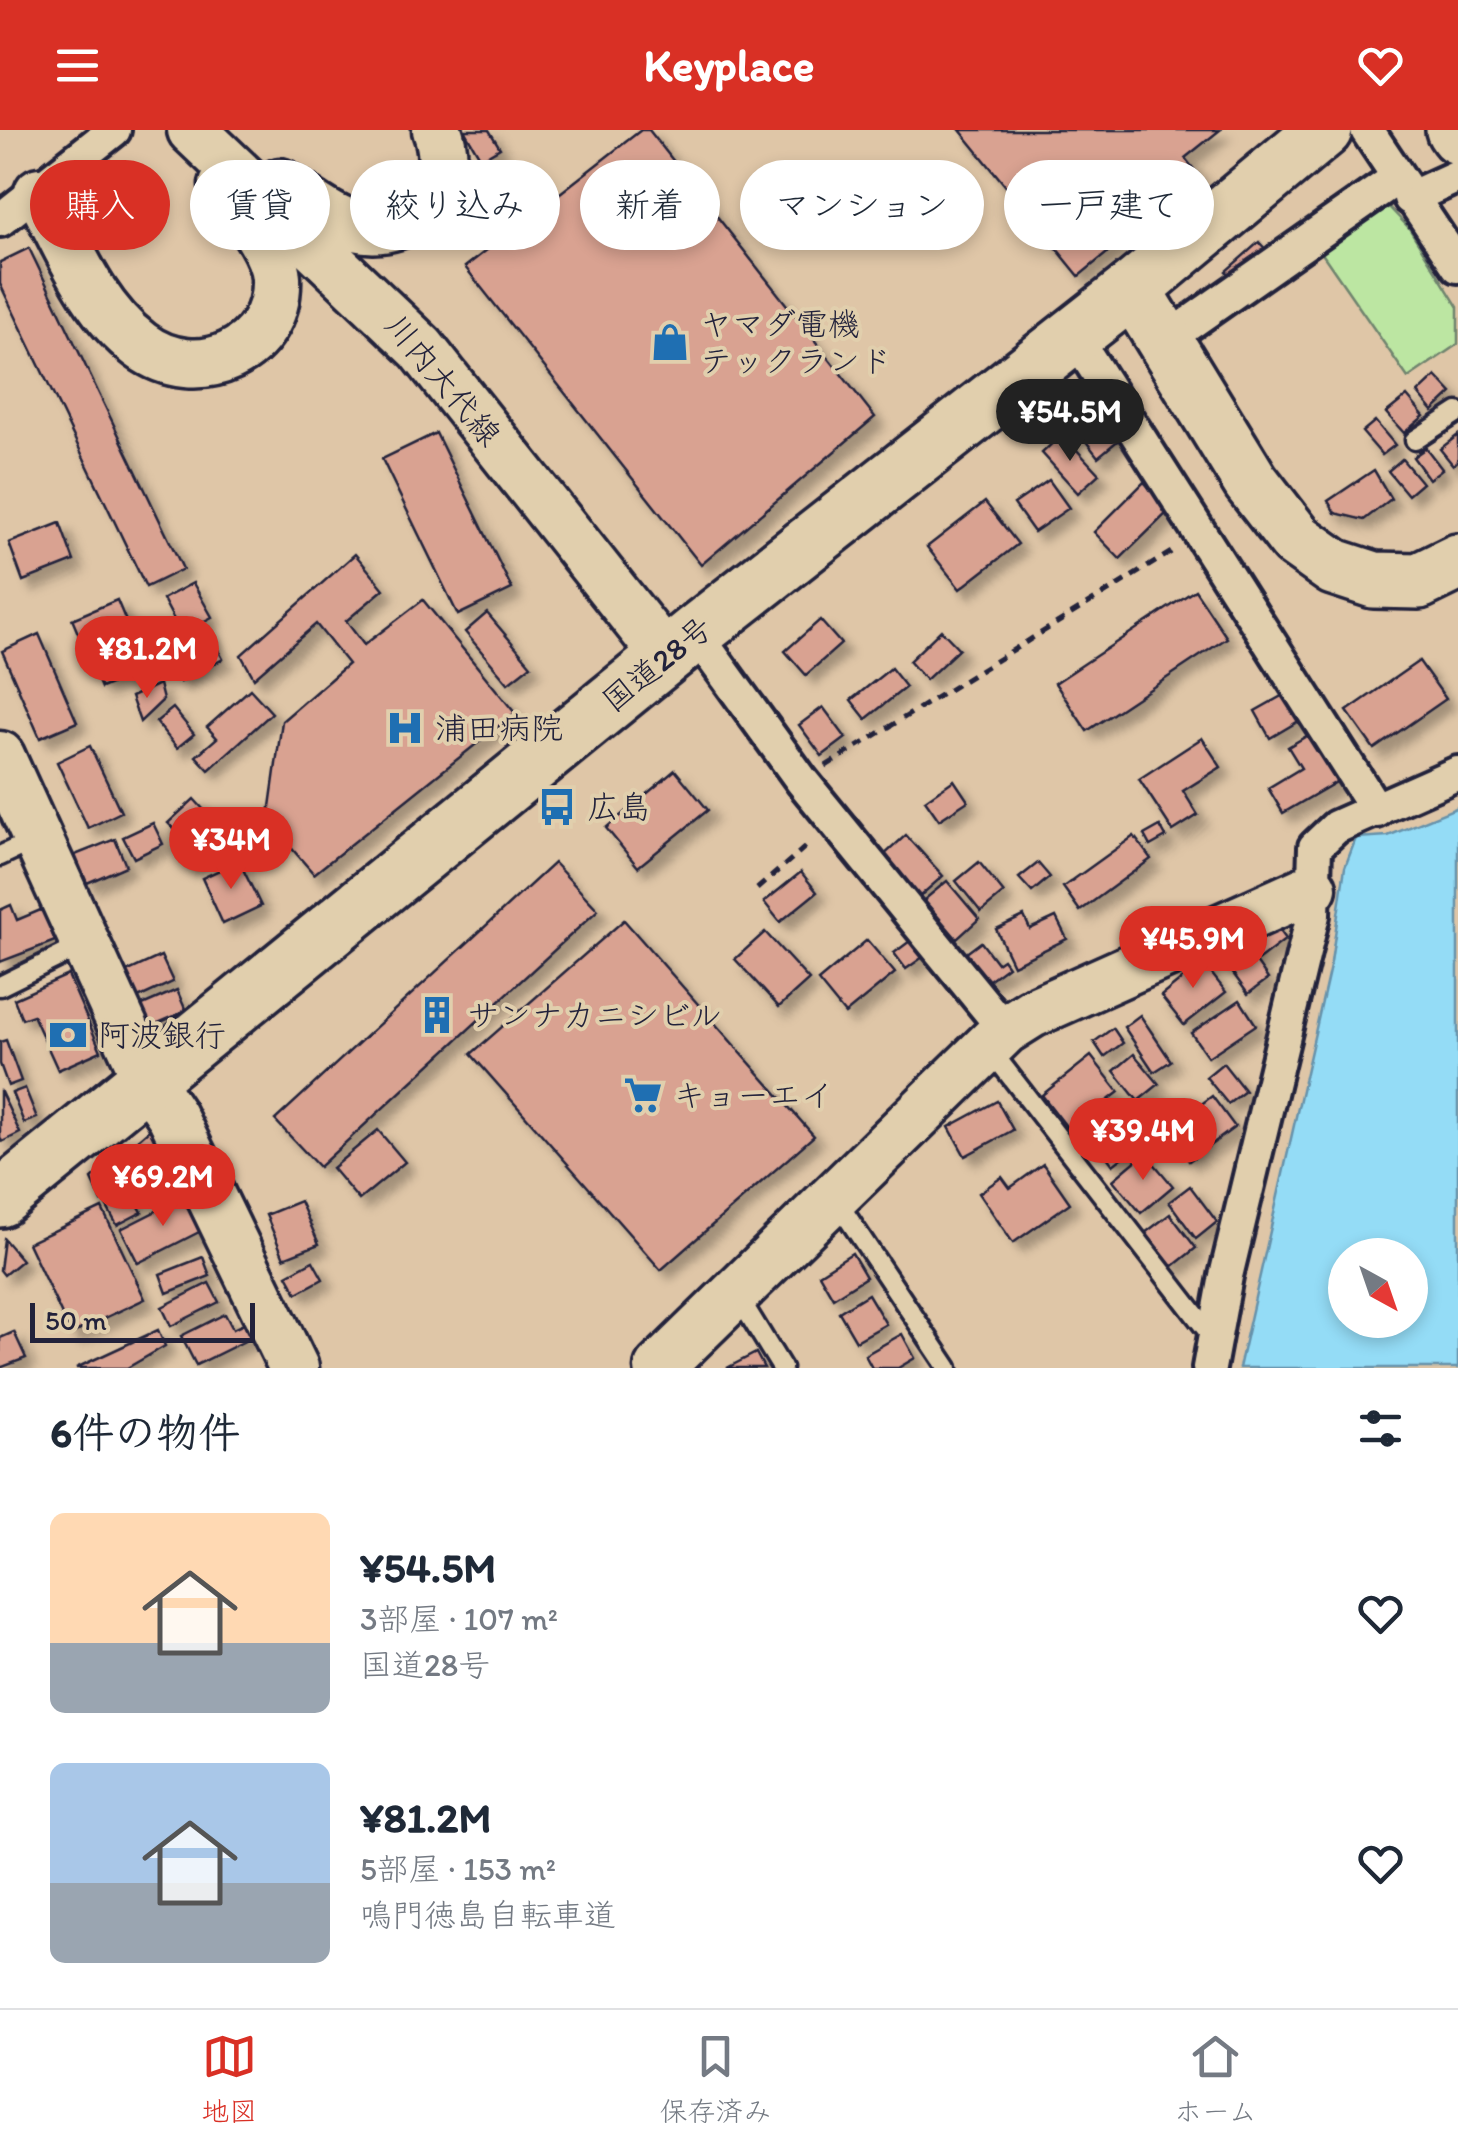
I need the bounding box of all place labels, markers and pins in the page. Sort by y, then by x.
place label: ヤマダ電機 テックランド [700,305,892,380]
shop icon: ヤマダ電機 テックランド [649,321,691,363]
pin: ¥54.5M [989,379,1151,464]
pin: ¥81.2M [66,616,228,701]
hospital icon: 浦田病院 [384,707,426,749]
place label: 浦田病院 [435,709,563,747]
bus stop icon: 広島 [536,786,578,828]
place label: 広島 [587,788,651,826]
pin: ¥34M [172,807,290,892]
pin: ¥45.9M [1112,906,1274,991]
building icon: サンナカニシビル [416,994,458,1036]
place label: サンナカニシビル [467,996,722,1034]
bank icon: 阿波銀行 [47,1014,89,1056]
place label: 阿波銀行 [98,1016,226,1054]
supermarket icon: キョーエイ [622,1074,664,1116]
place label: キョーエイ [673,1076,833,1114]
pin: ¥39.4M [1062,1098,1224,1183]
pin: ¥69.2M [82,1144,244,1229]

